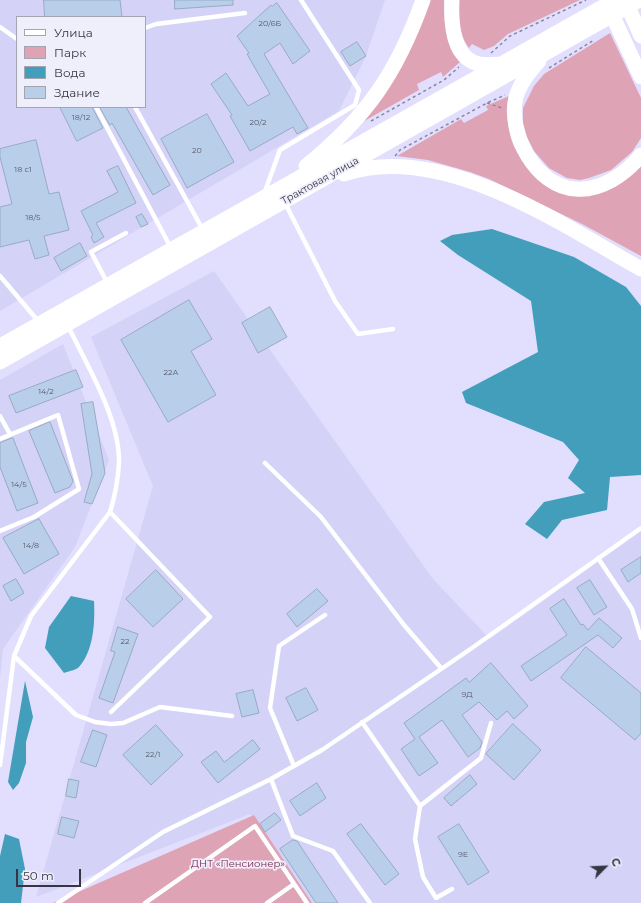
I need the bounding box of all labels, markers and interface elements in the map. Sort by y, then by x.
legend [16,16,146,108]
house number: 20/6Б [259,19,281,29]
text: Улица [54,25,93,40]
text: Парк [54,45,86,60]
text: Вода [54,65,85,80]
text: Здание [54,85,100,100]
house number: 18/12 [72,113,90,123]
house number: 20/2 [250,118,266,128]
house number: 20 [192,146,202,156]
street label: Трактовая улица [279,155,361,207]
house number: 18 с1 [14,165,32,175]
house number: 18/5 [25,213,41,223]
house number: 22А [163,368,179,378]
house number: 14/2 [38,387,54,397]
house number: 14/5 [11,480,27,490]
house number: 14/8 [23,541,39,551]
house number: 22 [120,637,130,647]
house number: 9Д [461,690,473,700]
house number: 22/1 [146,750,160,760]
north arrow [585,847,625,887]
house number: 9Е [458,850,468,860]
text: С [608,856,624,869]
park label: ДНТ «Пенсионер» [191,858,285,870]
scale bar [18,861,83,887]
text: 50 m [23,868,54,883]

